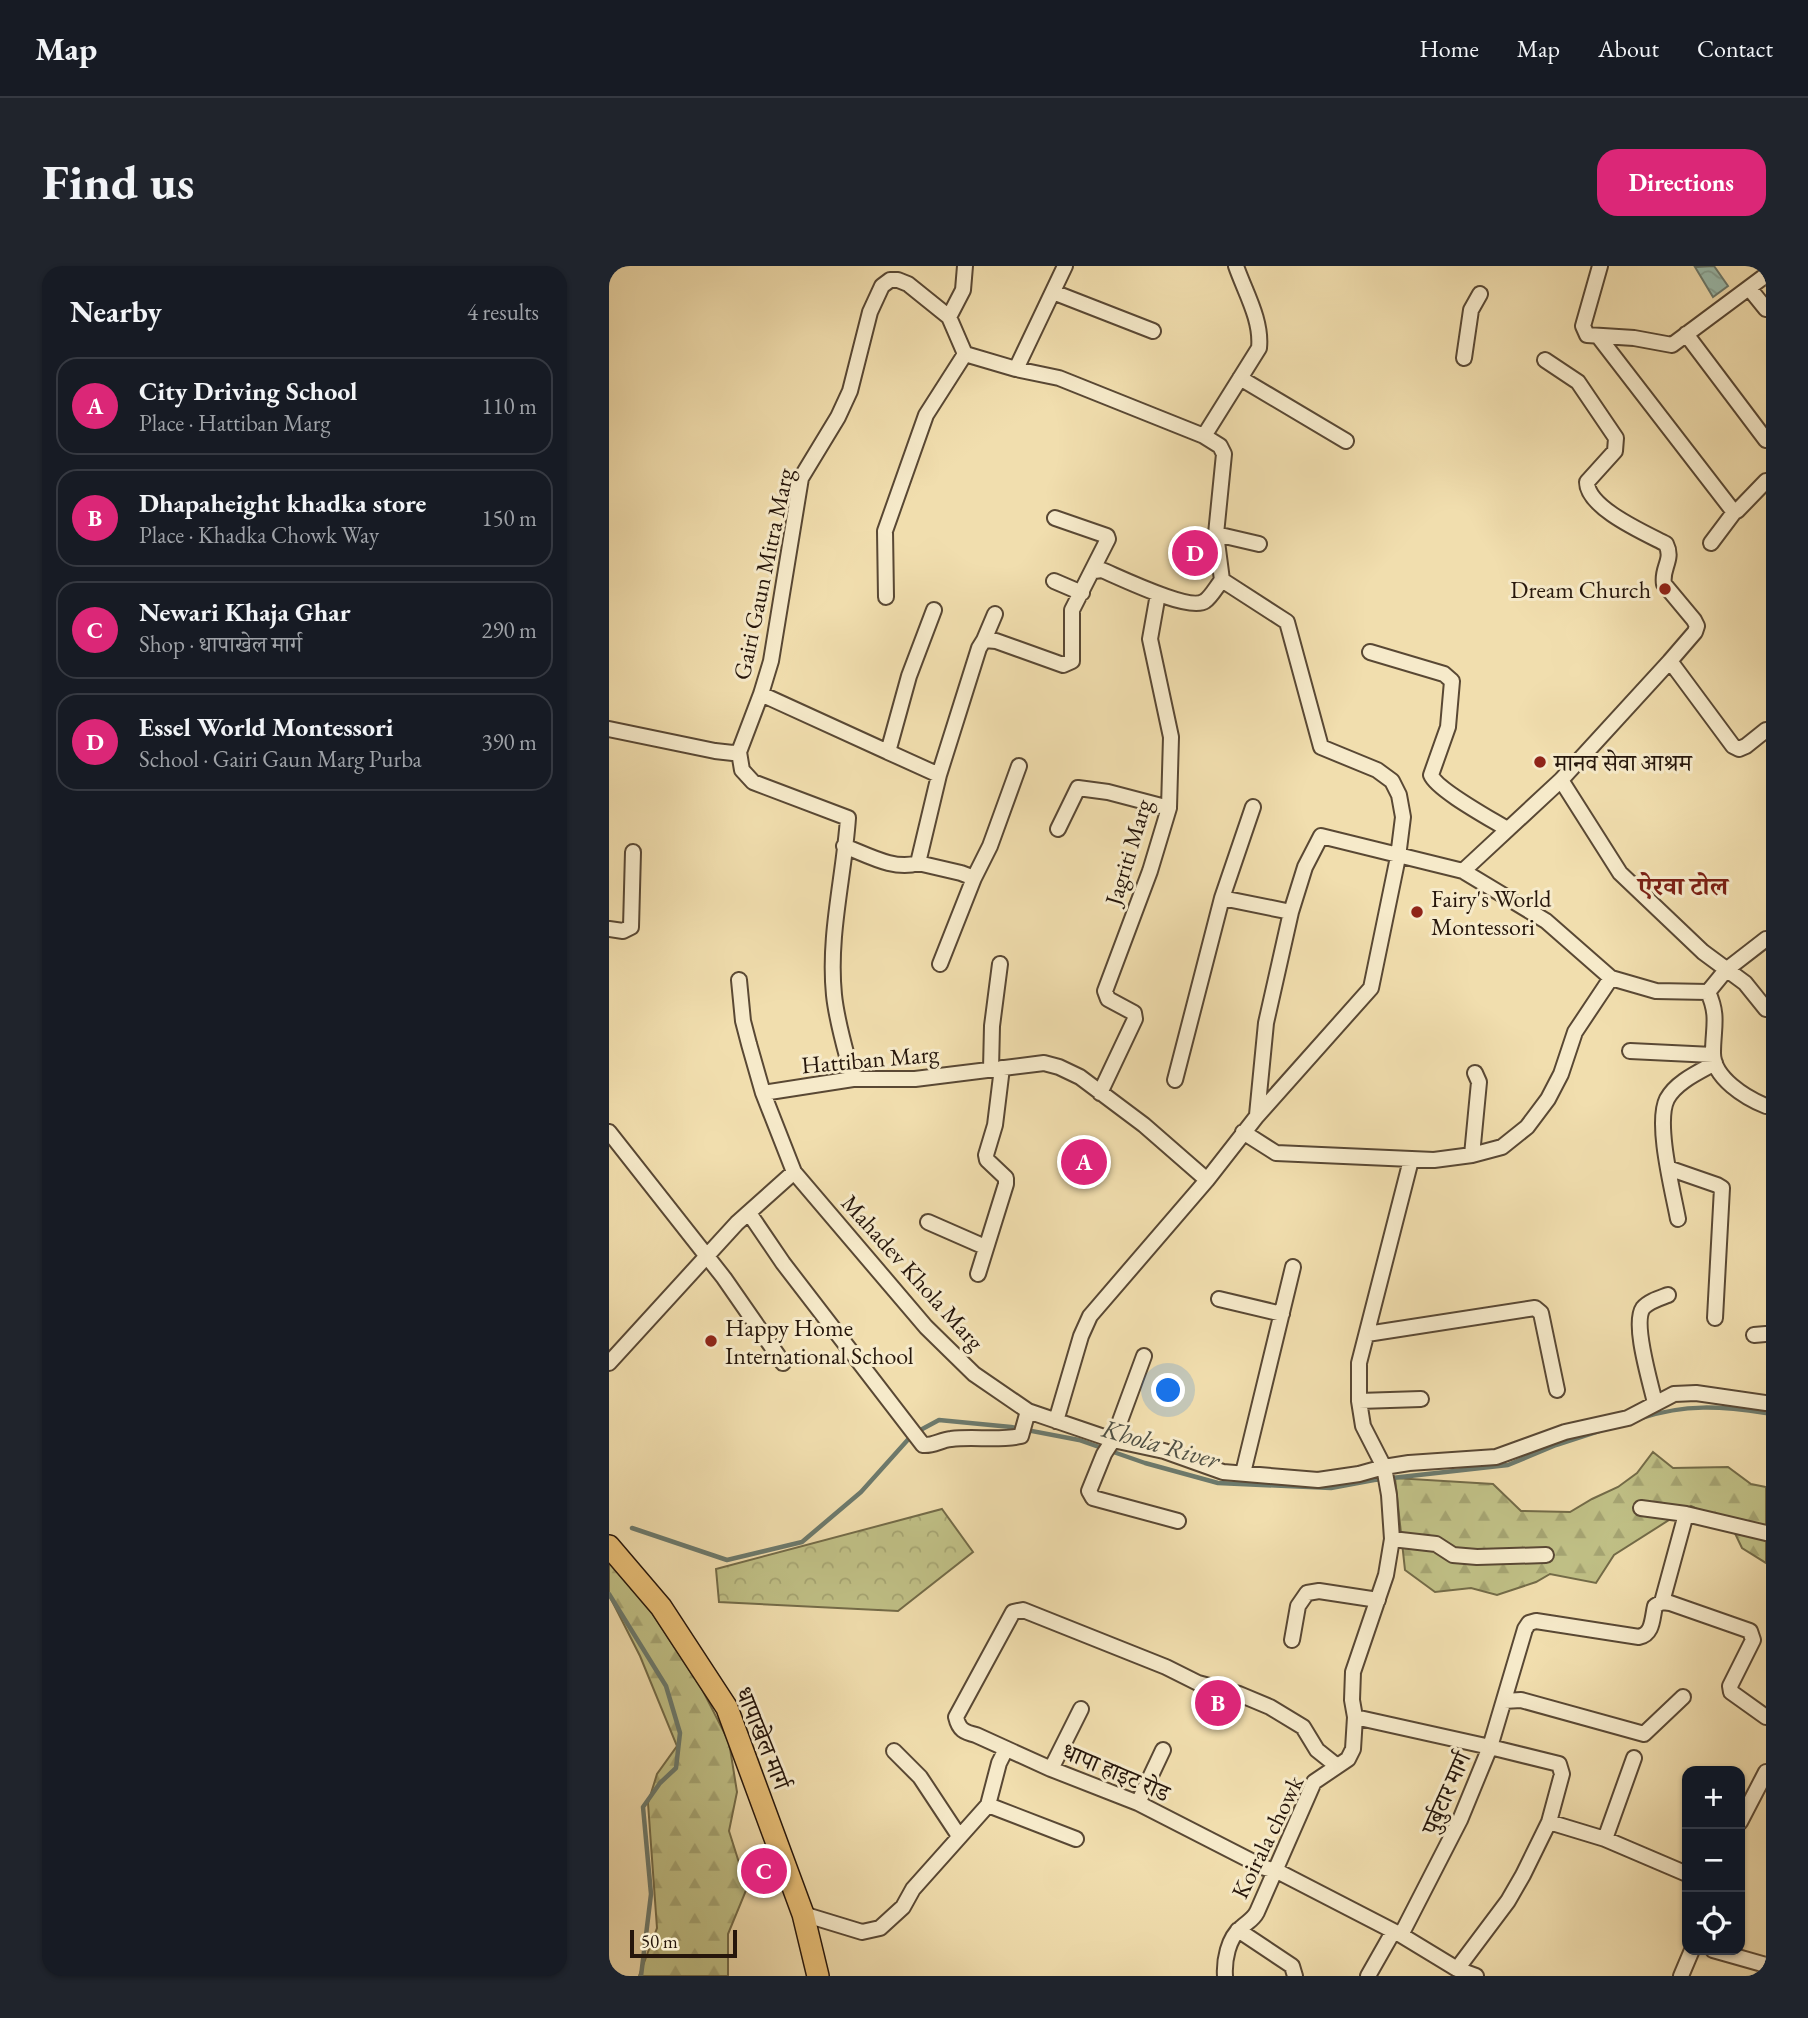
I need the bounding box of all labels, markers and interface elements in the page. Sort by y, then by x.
text: Map [35,27,97,70]
text: Home [1419,33,1479,64]
text: Map [1517,33,1560,64]
text: About [1598,33,1659,64]
text: Contact [1697,33,1773,64]
button: Directions [1597,149,1766,216]
text: Find us [42,150,194,214]
text: Nearby [70,292,162,331]
text: 4 results [467,297,539,327]
text: City Driving School [139,374,357,408]
text: A [87,391,103,421]
text: 110 m [481,391,537,421]
text: Place · Hattiban Marg [139,408,330,438]
street label: Gairi Gaun Mitra Marg [725,465,801,683]
text: Dhapaheight khadka store [139,486,426,520]
text: B [88,503,102,533]
text: 150 m [481,503,537,533]
text: Place · Khadka Chowk Way [139,520,379,550]
pin: D [1172,527,1218,579]
place label: Dream Church [1510,574,1651,605]
marker: Dream Church [1657,581,1673,597]
text: Newari Khaja Ghar [139,595,350,629]
text: C [87,615,103,645]
text: 290 m [481,615,537,645]
text: Shop · धापाखेल मार्ग [139,629,302,659]
text: Essel World Montessori [139,710,393,744]
text: D [86,727,104,757]
text: 390 m [481,727,537,757]
text: School · Gairi Gaun Marg Purba [139,744,422,774]
place label: मानव सेवा आश्रम [1553,747,1693,778]
marker: मानव सेवा आश्रम [1532,754,1548,770]
street label: Jagriti Marg [1097,795,1159,911]
district label: ऐरवा टोल [1636,869,1730,903]
place label: Fairy's World Montessori [1431,883,1552,942]
marker: Fairy's World Montessori [1409,904,1425,920]
street label: Hattiban Marg [800,1037,941,1080]
pin: A [1061,1136,1107,1188]
street label: Mahadev Khola Marg [835,1188,991,1357]
place label: Happy Home International School [725,1312,914,1371]
marker: Happy Home International School [703,1333,719,1349]
your location [1151,1373,1185,1407]
water label: Khola River [1097,1411,1225,1477]
pin: B [1195,1677,1241,1729]
street label: धापाखेल मार्ग [728,1682,798,1795]
street label: धापा हाइट रोड [1057,1735,1176,1809]
street label: पुर्बुटार मार्ग [1414,1746,1478,1840]
map controls [1682,1766,1745,1955]
button: + [1682,1766,1745,1829]
street label: Koirala chowk [1224,1770,1310,1904]
button: − [1682,1829,1745,1892]
pin: C [741,1845,787,1897]
button: locate [1682,1892,1745,1955]
scale bar [630,1927,737,1959]
text: 50 m [641,1929,678,1954]

